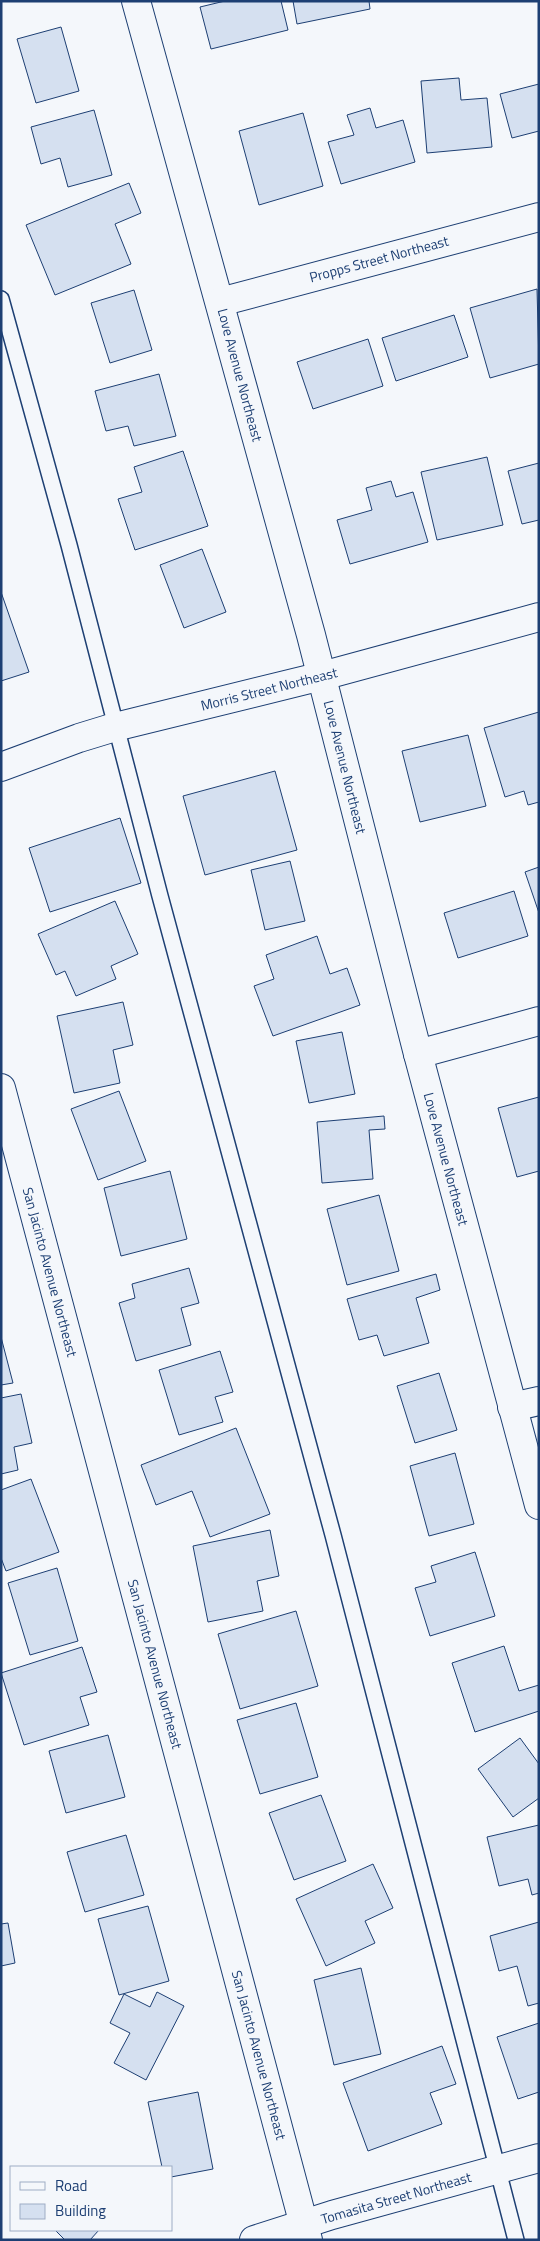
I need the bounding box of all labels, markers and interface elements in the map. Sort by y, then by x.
street label: Propps Street Northeast [307,230,451,287]
street label: Love Avenue Northeast [213,306,268,444]
street label: Morris Street Northeast [198,661,340,716]
street label: Love Avenue Northeast [319,698,372,836]
street label: Love Avenue Northeast [419,1090,474,1228]
street label: San Jacinto Avenue Northeast [18,1185,83,1359]
street label: San Jacinto Avenue Northeast [123,1577,188,1751]
street label: San Jacinto Avenue Northeast [227,1968,292,2142]
legend [10,2166,172,2231]
street label: Tomasita Street Northeast [318,2166,474,2229]
text: Road [55,2174,87,2197]
text: Building [55,2199,106,2222]

